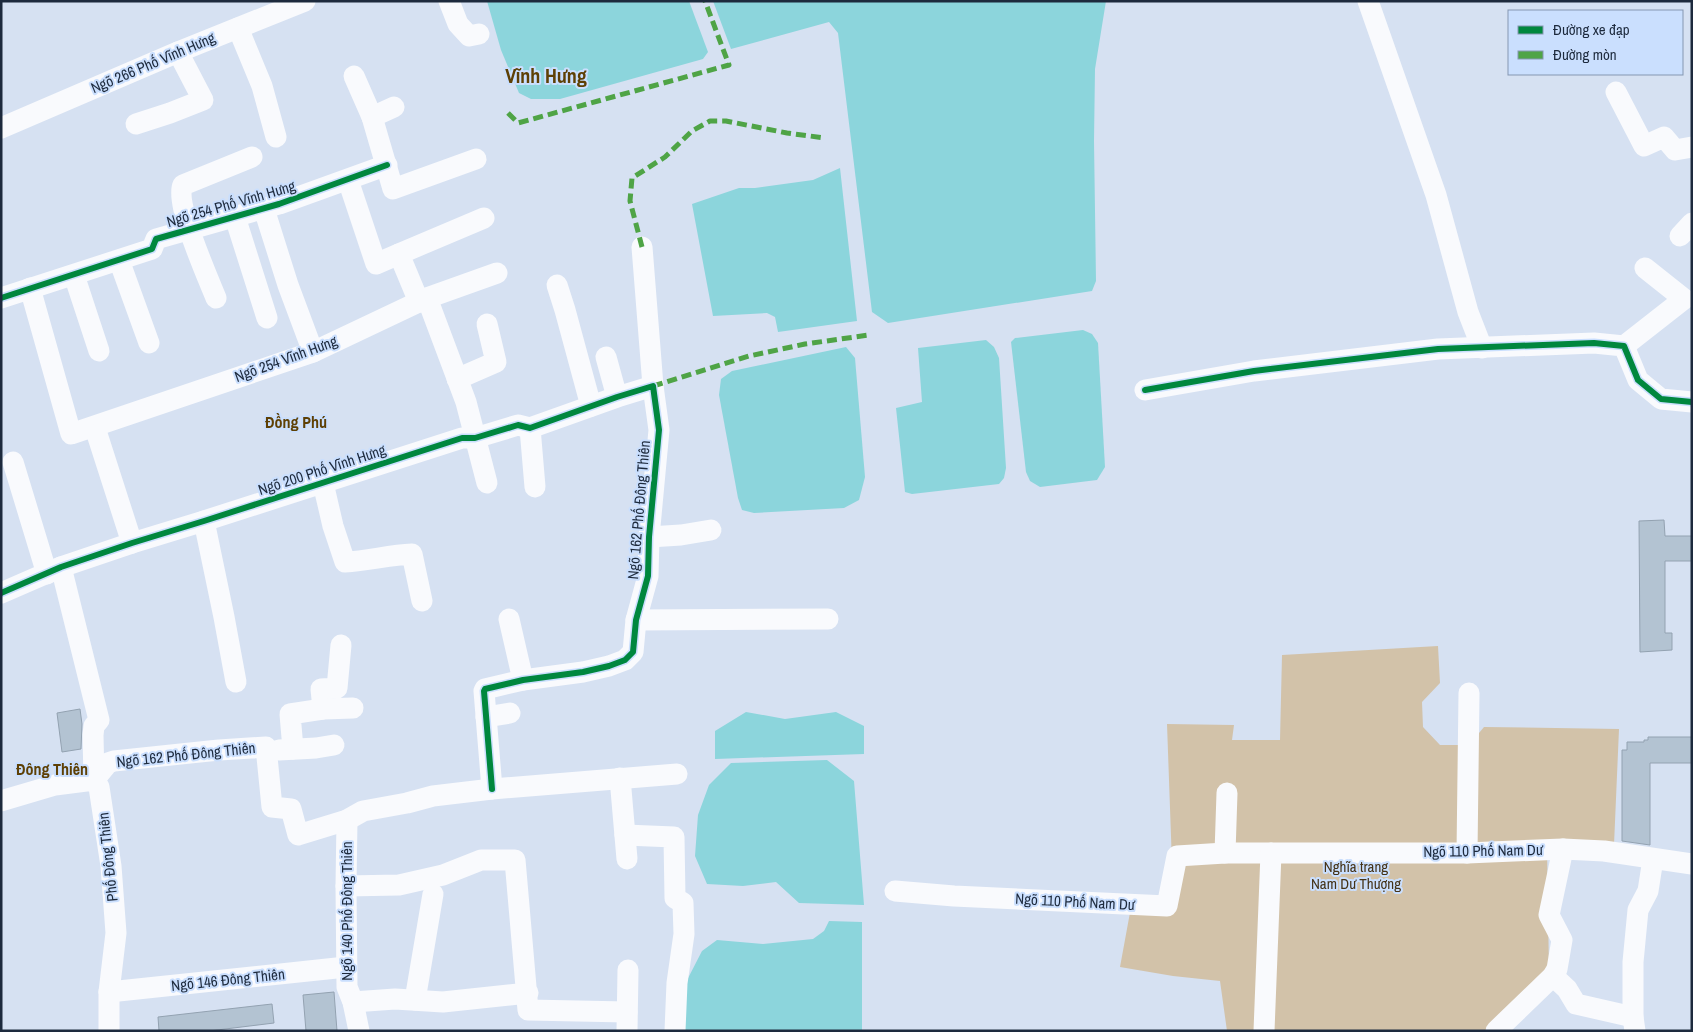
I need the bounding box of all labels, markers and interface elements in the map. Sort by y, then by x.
legend [1508,10,1683,75]
text: Đường xe đạp [1553,19,1630,40]
street label: Ngõ 266 Phố Vĩnh Hưng [87,27,218,98]
text: Đường mòn [1553,44,1617,65]
district label: Vĩnh Hưng [505,62,587,89]
street label: Ngõ 254 Phố Vĩnh Hưng [164,175,298,232]
street label: Ngõ 254 Vĩnh Hưng [232,330,340,387]
district label: Đồng Phú [265,411,327,433]
street label: Ngõ 200 Phố Vĩnh Hưng [255,439,389,500]
street label: Ngõ 162 Phố Đông Thiên [622,440,655,580]
street label: Ngõ 162 Phố Đông Thiên [116,737,256,772]
district label: Đông Thiên [16,758,88,780]
street label: Phố Đông Thiên [92,812,123,903]
street label: Ngõ 110 Phố Nam Dư [1423,839,1544,862]
street label: Ngõ 140 Phố Đông Thiên [336,841,357,981]
park label: Nghĩa trang Nam Dư Thượng [1311,856,1401,894]
street label: Ngõ 110 Phố Nam Dư [1015,888,1136,915]
street label: Ngõ 146 Đông Thiên [170,963,286,996]

